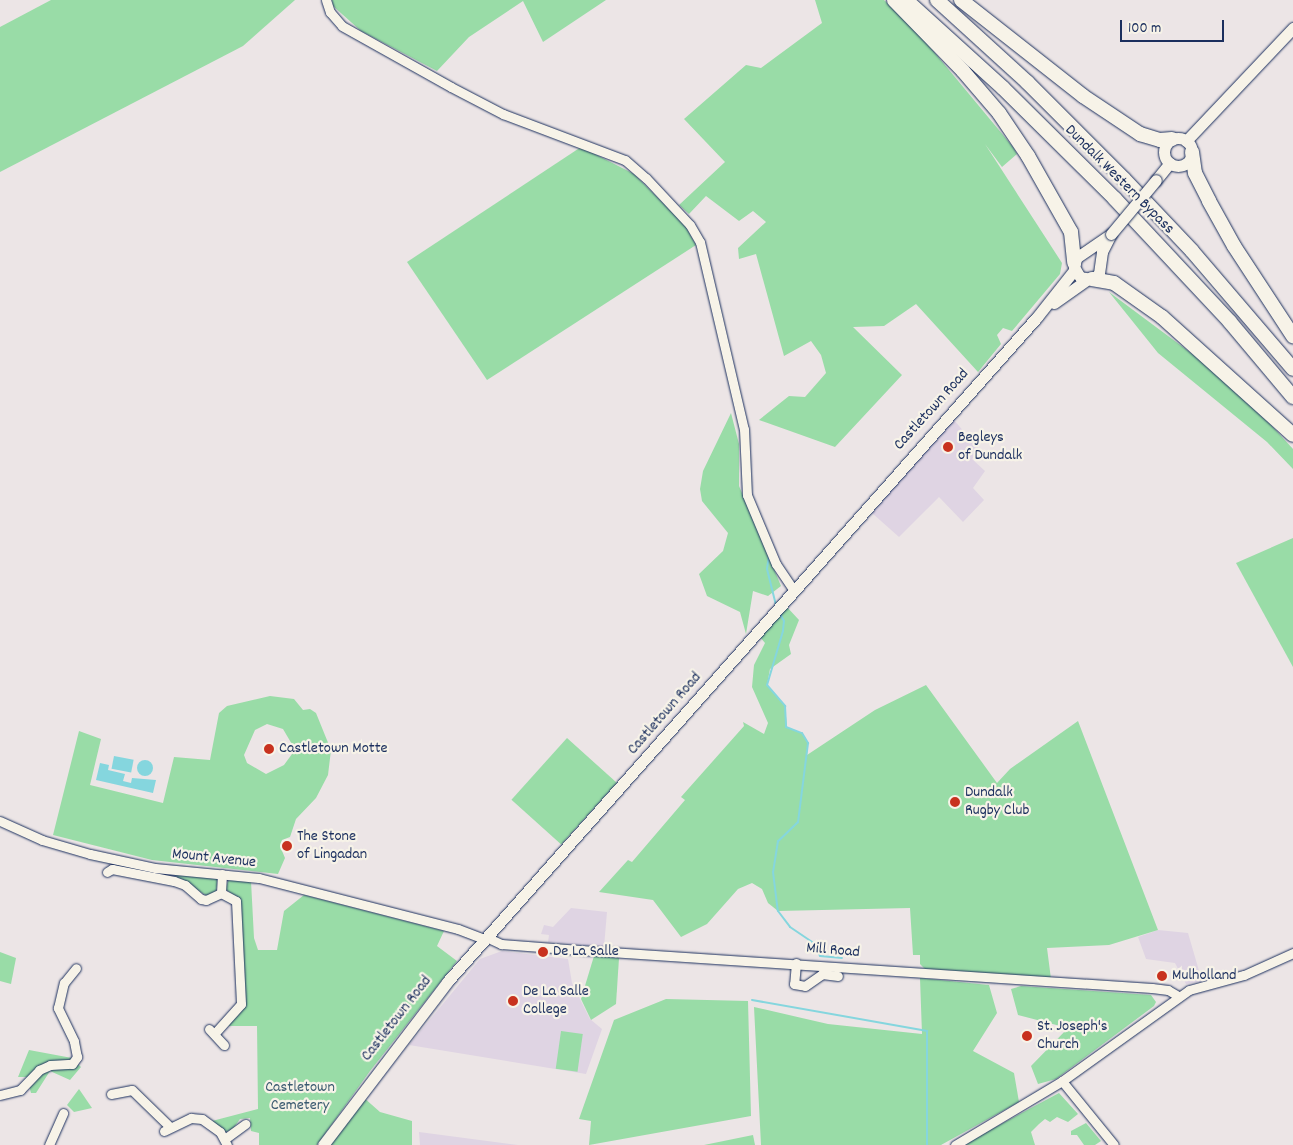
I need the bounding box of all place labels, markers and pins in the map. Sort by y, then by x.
place label: Begleys of Dundalk [958,428,1022,466]
marker: Begleys of Dundalk [942,441,954,453]
place label: Castletown Motte [279,739,388,759]
marker: Castletown Motte [263,743,275,755]
place label: Dundalk Rugby Club [965,783,1029,821]
marker: Dundalk Rugby Club [949,796,961,808]
place label: The Stone of Lingadan [297,827,367,865]
marker: The Stone of Lingadan [281,840,293,852]
place label: De La Salle [553,942,619,962]
marker: De La Salle [537,946,549,958]
place label: Mulholland [1172,966,1237,986]
marker: Mulholland [1156,970,1168,982]
place label: De La Salle College [523,982,589,1020]
marker: De La Salle College [507,995,519,1007]
place label: St. Joseph's Church [1037,1017,1108,1055]
marker: St. Joseph's Church [1021,1030,1033,1042]

